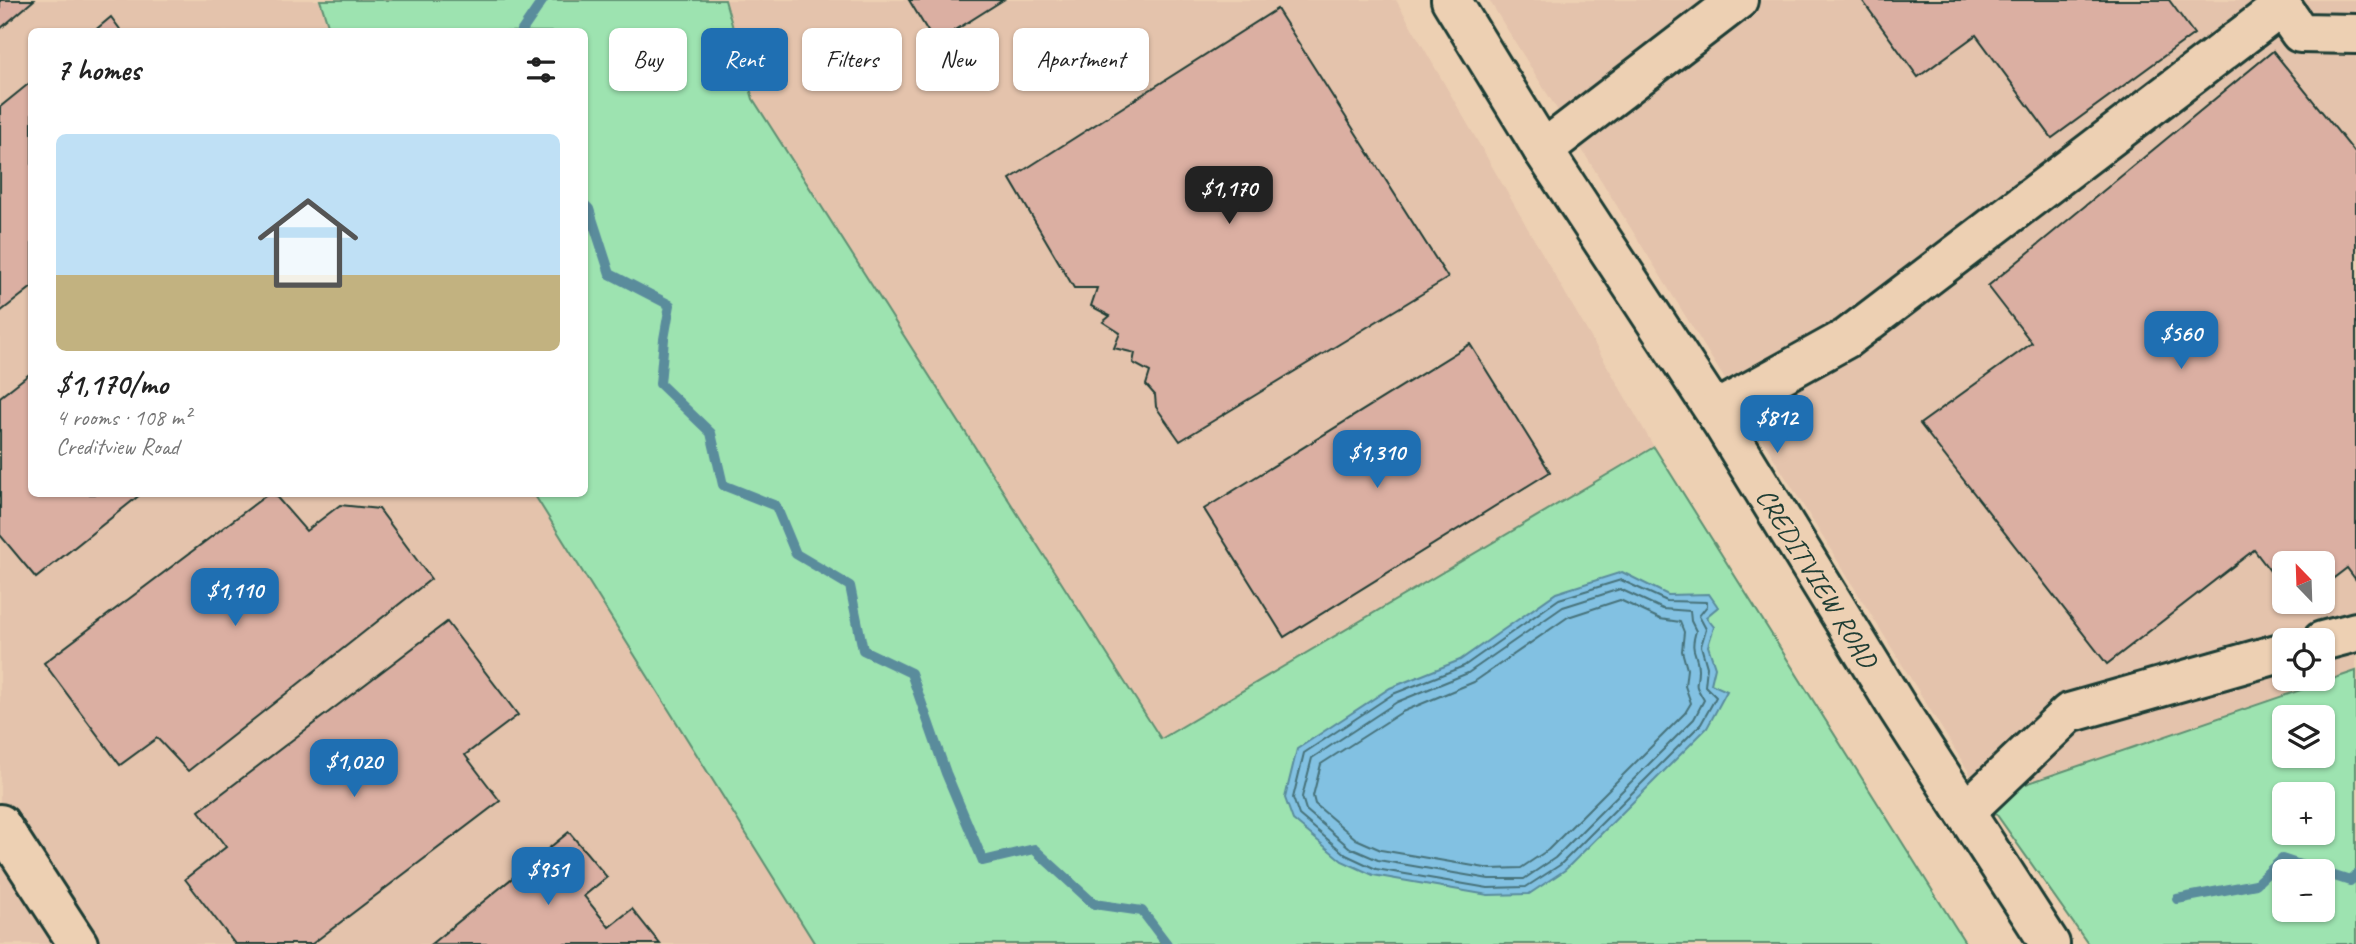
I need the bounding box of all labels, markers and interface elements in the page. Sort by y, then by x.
chip: Buy [609,28,687,91]
chip: Rent [701,28,788,91]
chip: Filters [802,28,902,91]
chip: New [916,28,999,91]
chip: Apartment [1013,28,1149,91]
text: 7 homes [56,51,141,89]
icon: filters [522,51,560,89]
pin: $1,170 [1172,166,1286,226]
text: $1,170 [1201,174,1257,203]
icon: home [245,180,371,306]
pin: $560 [2140,312,2222,371]
text: $560 [2160,319,2202,348]
text: $1,170/mo [56,365,168,403]
pin: $812 [1736,396,1818,455]
text: 4 rooms · 108 m² [56,403,191,432]
text: $812 [1756,403,1798,432]
pin: $1,310 [1320,430,1434,490]
text: Creditview Road [56,432,179,461]
text: $1,310 [1349,438,1405,467]
street label: CREDITVIEW ROAD [1749,481,1887,676]
north arrow [2272,551,2334,614]
map controls [2272,551,2335,922]
pin: $1,110 [178,568,292,628]
text: $1,110 [207,576,263,605]
button: locate [2272,628,2335,691]
button: layers [2272,705,2335,768]
pin: $1,020 [297,740,411,799]
text: $1,020 [326,747,382,776]
button: + [2272,782,2335,845]
pin: $951 [507,848,589,907]
text: $951 [528,855,568,884]
button: − [2272,859,2335,922]

